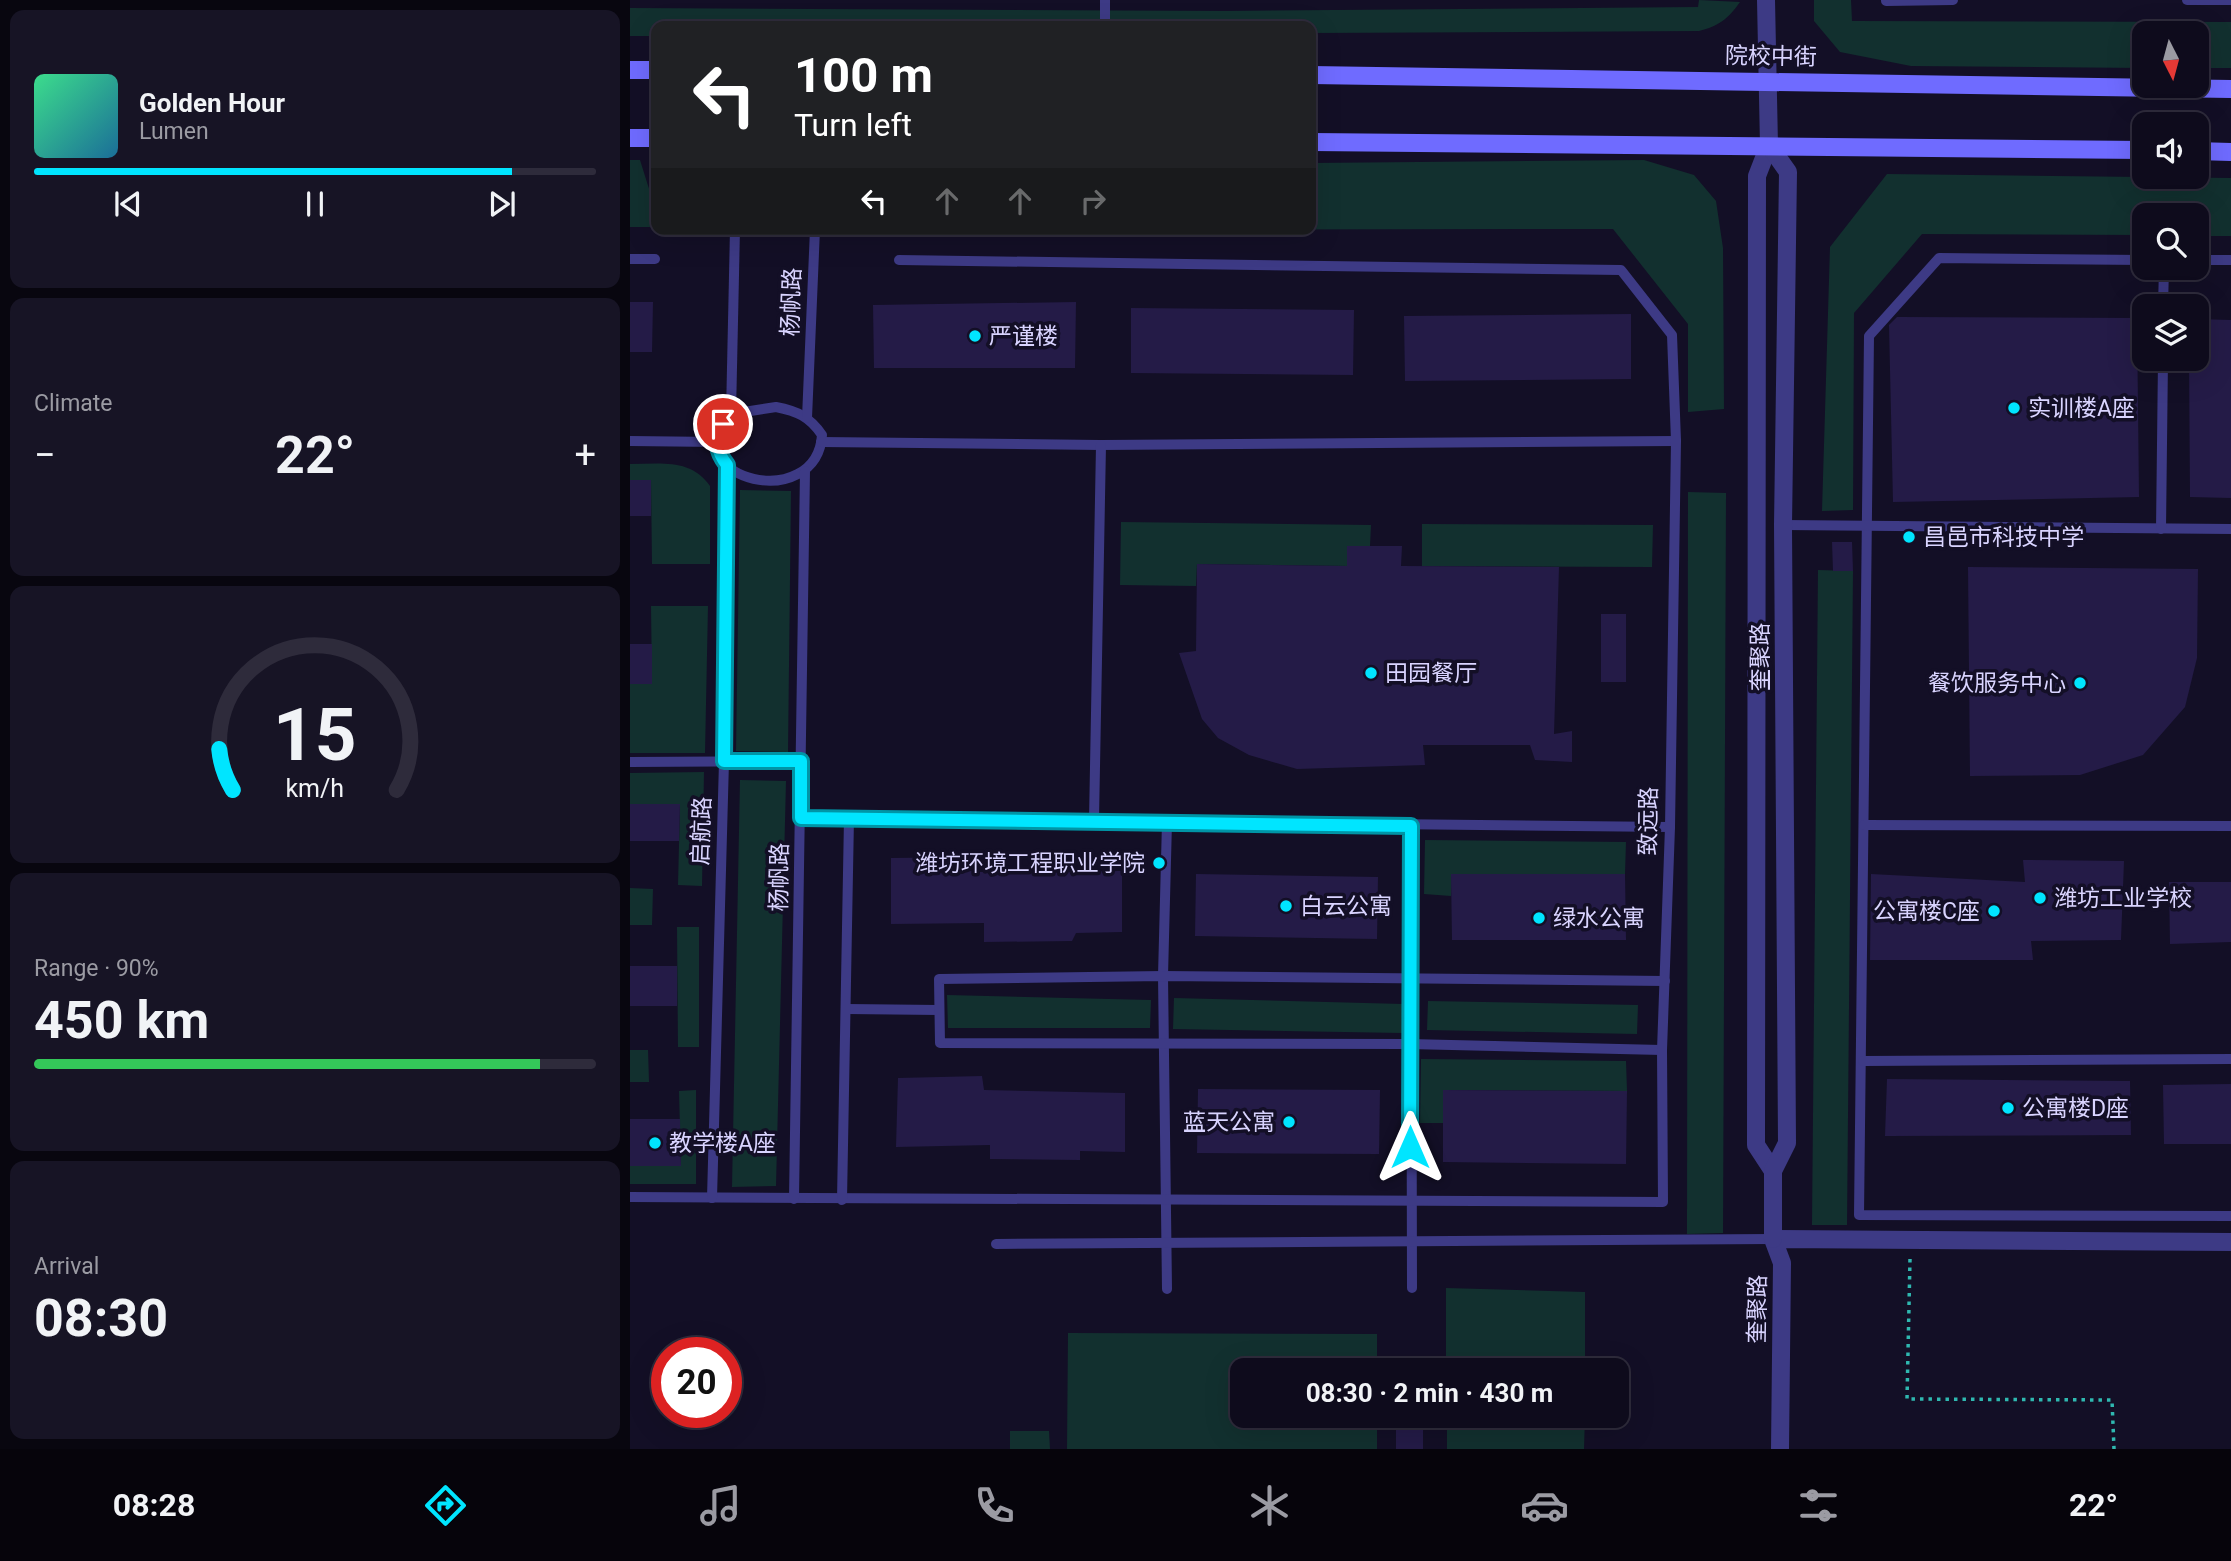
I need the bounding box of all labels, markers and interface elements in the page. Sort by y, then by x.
north arrow [2132,21,2208,98]
map controls [2132,21,2209,371]
street label: 院校中街 [1725,42,1817,71]
text: 100 m [794,47,933,104]
icon: left [679,49,770,140]
text: Golden Hour [139,88,285,118]
text: Turn left [794,106,912,144]
button: sound [2132,112,2209,189]
text: Lumen [139,118,209,145]
icon: left [855,182,893,220]
icon: ahead [928,182,966,220]
icon: ahead [1001,182,1039,220]
icon: right [1074,182,1112,220]
icon: previous [109,185,147,223]
icon: pause [296,185,334,223]
icon: next [483,185,521,223]
button: search [2132,203,2209,280]
street label: 杨帆路 [777,267,806,337]
button: layers [2132,294,2209,371]
place label: 严谨楼 [989,323,1058,350]
marker: 严谨楼 [967,328,983,344]
text: Climate [34,390,113,417]
pin [693,394,753,454]
place label: 实训楼A座 [2028,395,2135,422]
marker: 实训楼A座 [2006,400,2022,416]
icon: arrive [704,405,742,443]
text: 22° [275,425,355,486]
text: − [34,433,56,477]
text: + [574,433,596,477]
place label: 昌邑市科技中学 [1923,524,2084,551]
marker: 昌邑市科技中学 [1901,529,1917,545]
street label: 奎聚路 [1747,623,1774,692]
place label: 田园餐厅 [1385,660,1477,687]
marker: 田园餐厅 [1363,665,1379,681]
place label: 餐饮服务中心 [1928,670,2066,697]
marker: 餐饮服务中心 [2072,675,2088,691]
text: 15 [273,693,357,779]
text: km/h [286,774,344,803]
street label: 致远路 [1634,786,1663,856]
street label: 启航路 [687,796,716,866]
street label: 杨帆路 [765,842,794,912]
place label: 潍坊环境工程职业学院 [915,850,1145,877]
marker: 潍坊环境工程职业学院 [1151,855,1167,871]
place label: 潍坊工业学校 [2054,885,2192,912]
marker: 潍坊工业学校 [2032,890,2048,906]
place label: 白云公寓 [1300,893,1392,920]
marker: 白云公寓 [1278,898,1294,914]
place label: 公寓楼C座 [1873,898,1980,925]
marker: 公寓楼C座 [1986,903,2002,919]
place label: 绿水公寓 [1553,905,1645,932]
marker: 绿水公寓 [1531,910,1547,926]
text: Range · 90% [34,955,159,982]
text: 450 km [34,990,209,1051]
place label: 公寓楼D座 [2022,1095,2129,1122]
marker: 公寓楼D座 [2000,1100,2016,1116]
place label: 蓝天公寓 [1183,1109,1275,1136]
position arrow [1373,1110,1447,1184]
marker: 蓝天公寓 [1281,1114,1297,1130]
place label: 教学楼A座 [669,1130,776,1157]
marker: 教学楼A座 [647,1135,663,1151]
text: Arrival [34,1253,99,1280]
street label: 奎聚路 [1743,1274,1772,1344]
text: 08:30 [34,1288,168,1349]
speed limit sign: 20 [651,1337,742,1428]
text: 08:30 · 2 min · 430 m [1306,1378,1553,1408]
icon: directions [421,1481,470,1530]
icon: music [696,1481,745,1530]
icon: phone [970,1481,1019,1530]
icon: climate [1245,1481,1294,1530]
icon: car [1520,1481,1569,1530]
icon: filters [1794,1481,1843,1530]
text: 08:28 [113,1486,195,1524]
text: 22° [2069,1486,2118,1524]

